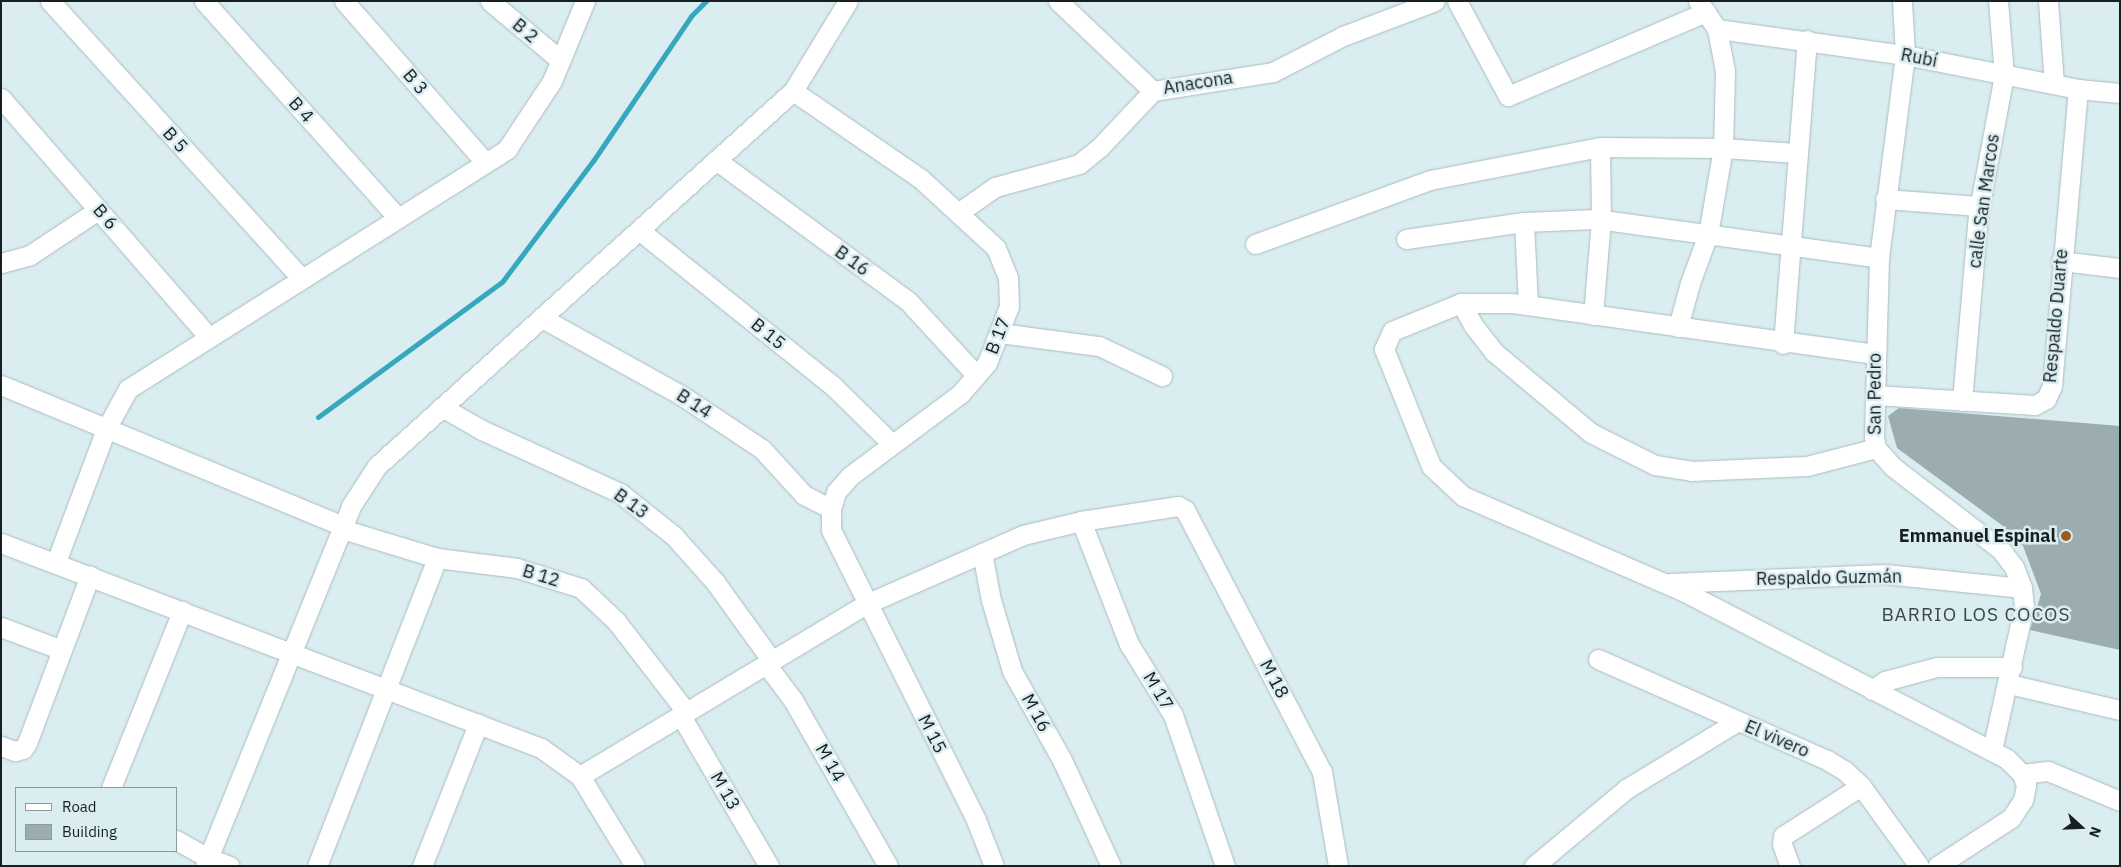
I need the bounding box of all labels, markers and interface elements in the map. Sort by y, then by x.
street label: B 2 [508,14,542,48]
street label: Rubí [1899,44,1939,72]
street label: B 3 [398,65,432,99]
street label: Anacona [1162,67,1234,99]
street label: B 4 [284,93,318,127]
street label: B 5 [158,123,192,157]
street label: calle San Marcos [1964,132,2004,270]
street label: B 6 [88,200,122,234]
street label: B 16 [830,241,874,281]
street label: Respaldo Duarte [2039,248,2073,384]
street label: B 15 [747,314,789,354]
street label: B 17 [981,315,1015,357]
street label: San Pedro [1864,353,1886,435]
street label: B 14 [672,385,716,423]
street label: B 13 [609,484,653,524]
place label: Emmanuel Espinal [1899,525,2056,547]
marker: Emmanuel Espinal [2060,530,2072,542]
street label: B 12 [520,560,562,592]
street label: Respaldo Guzmán [1756,566,1902,590]
district label: BARRIO LOS COCOS [1879,604,2073,626]
street label: M 18 [1255,656,1293,702]
street label: M 17 [1138,668,1178,714]
street label: M 16 [1017,690,1055,736]
street label: M 15 [913,711,951,757]
street label: El vivero [1741,716,1813,762]
street label: M 14 [811,740,849,786]
street label: M 13 [706,768,744,814]
legend [15,787,178,852]
text: Road [62,797,97,816]
north arrow [2056,802,2106,852]
text: Building [62,822,117,841]
text: N [2085,824,2105,840]

